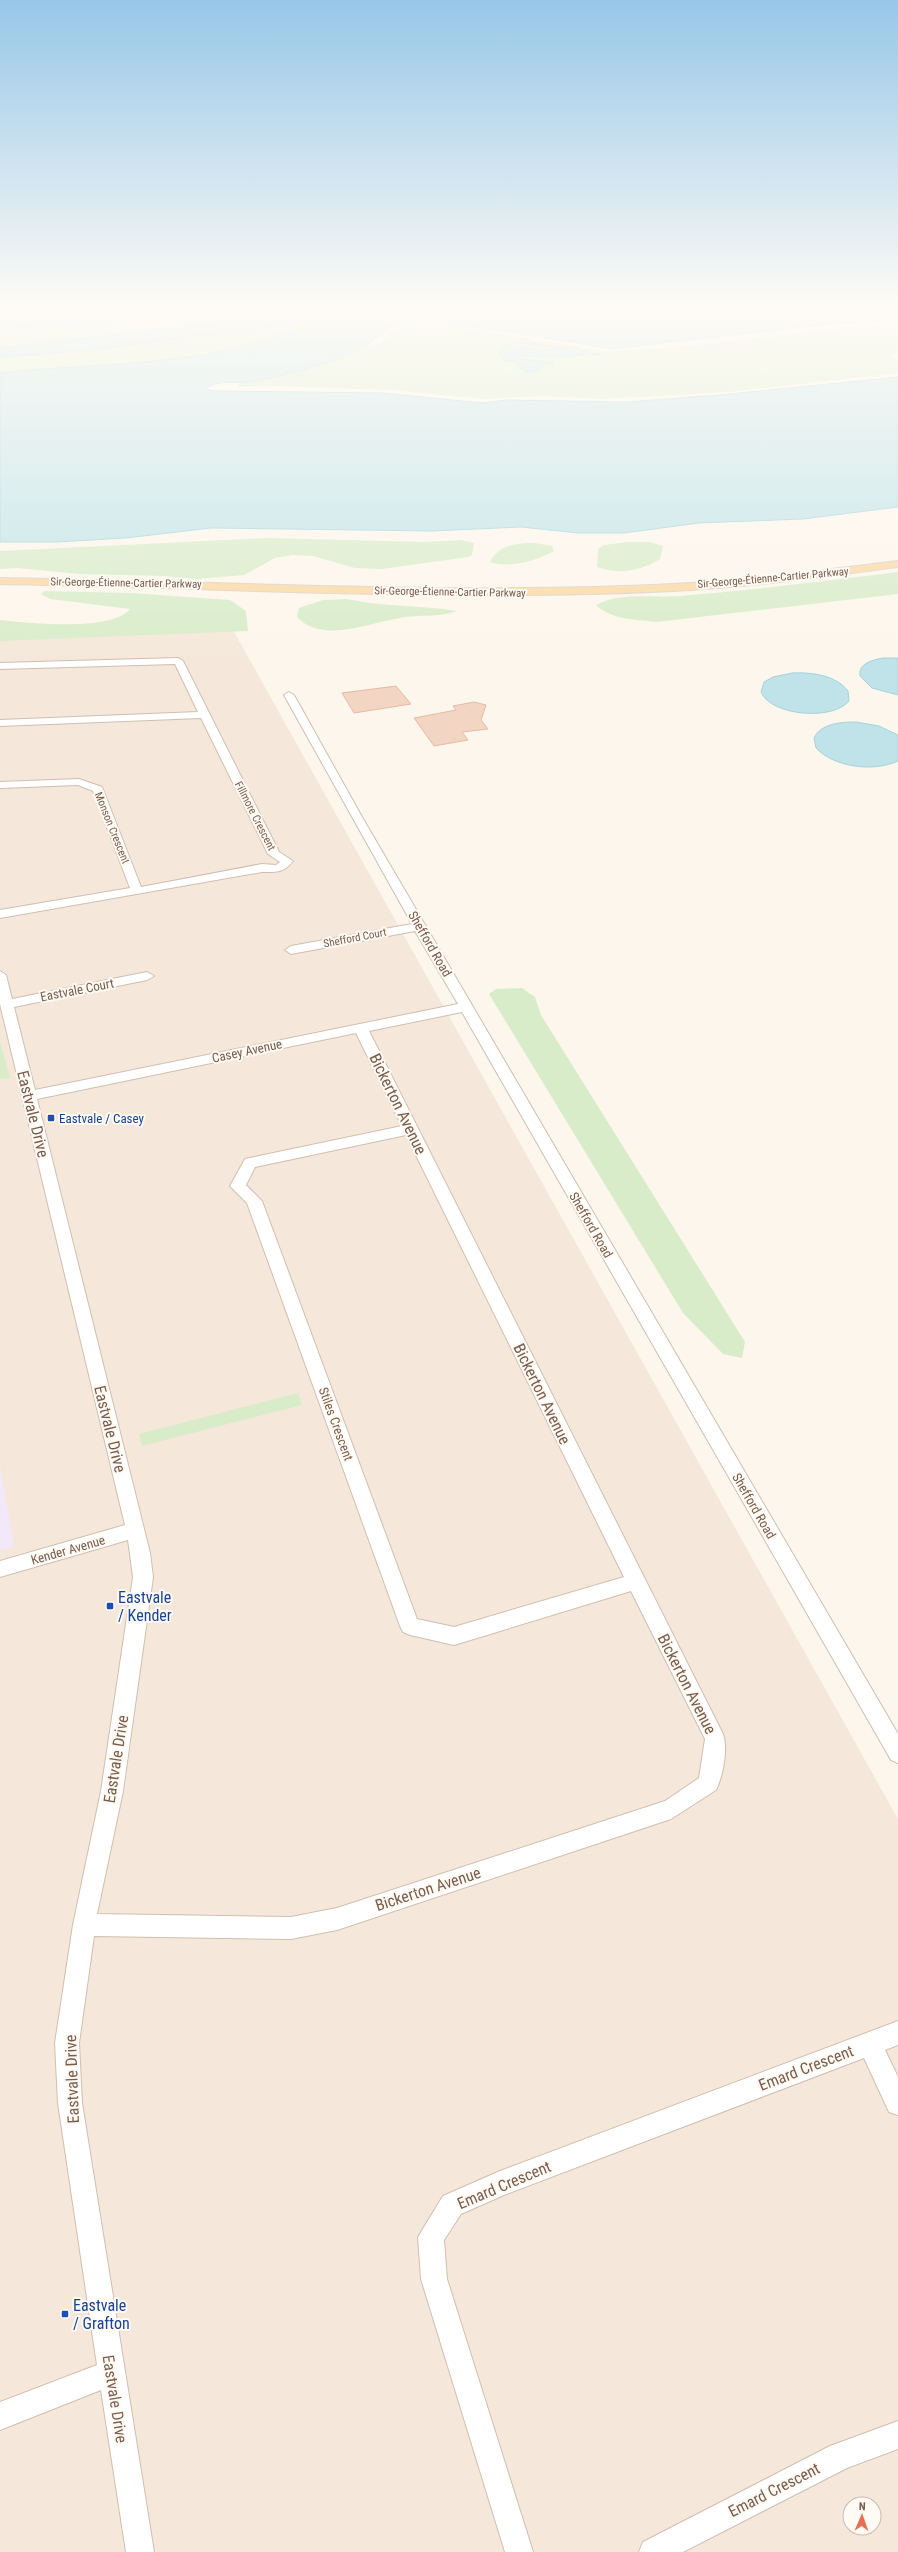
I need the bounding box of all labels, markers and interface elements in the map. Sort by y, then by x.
street label: Sir-George-Étienne-Cartier Parkway [697,565,849,591]
street label: Sir-George-Étienne-Cartier Parkway [50,575,202,591]
street label: Sir-George-Étienne-Cartier Parkway [374,584,526,600]
street label: Fillmore Crescent [232,779,278,853]
street label: Monson Crescent [92,790,132,866]
street label: Shefford Road [405,909,455,979]
street label: Shefford Court [322,926,388,950]
street label: Eastvale Court [39,975,115,1004]
street label: Casey Avenue [211,1036,283,1066]
street label: Bickerton Avenue [365,1051,431,1157]
street label: Eastvale Drive [13,1069,53,1159]
place label: Eastvale / Casey [59,1111,145,1126]
marker: Eastvale / Casey [46,1113,56,1123]
street label: Shefford Road [566,1190,616,1260]
street label: Bickerton Avenue [509,1341,575,1447]
street label: Eastvale Drive [90,1384,130,1474]
street label: Stiles Crescent [316,1385,356,1463]
street label: Shefford Road [729,1471,779,1541]
street label: Kender Avenue [29,1532,107,1568]
place label: Eastvale / Kender [118,1588,172,1625]
marker: Eastvale / Kender [105,1601,115,1611]
street label: Bickerton Avenue [654,1631,720,1737]
street label: Eastvale Drive [100,1714,132,1804]
street label: Bickerton Avenue [373,1863,483,1915]
street label: Eastvale Drive [61,2034,83,2124]
street label: Emard Crescent [756,2041,856,2095]
street label: Emard Crescent [454,2157,554,2213]
place label: Eastvale / Grafton [73,2296,130,2333]
marker: Eastvale / Grafton [60,2309,70,2319]
street label: Eastvale Drive [99,2354,131,2444]
street label: Emard Crescent [725,2459,823,2521]
north arrow [842,2496,882,2536]
text: N [859,2500,866,2513]

